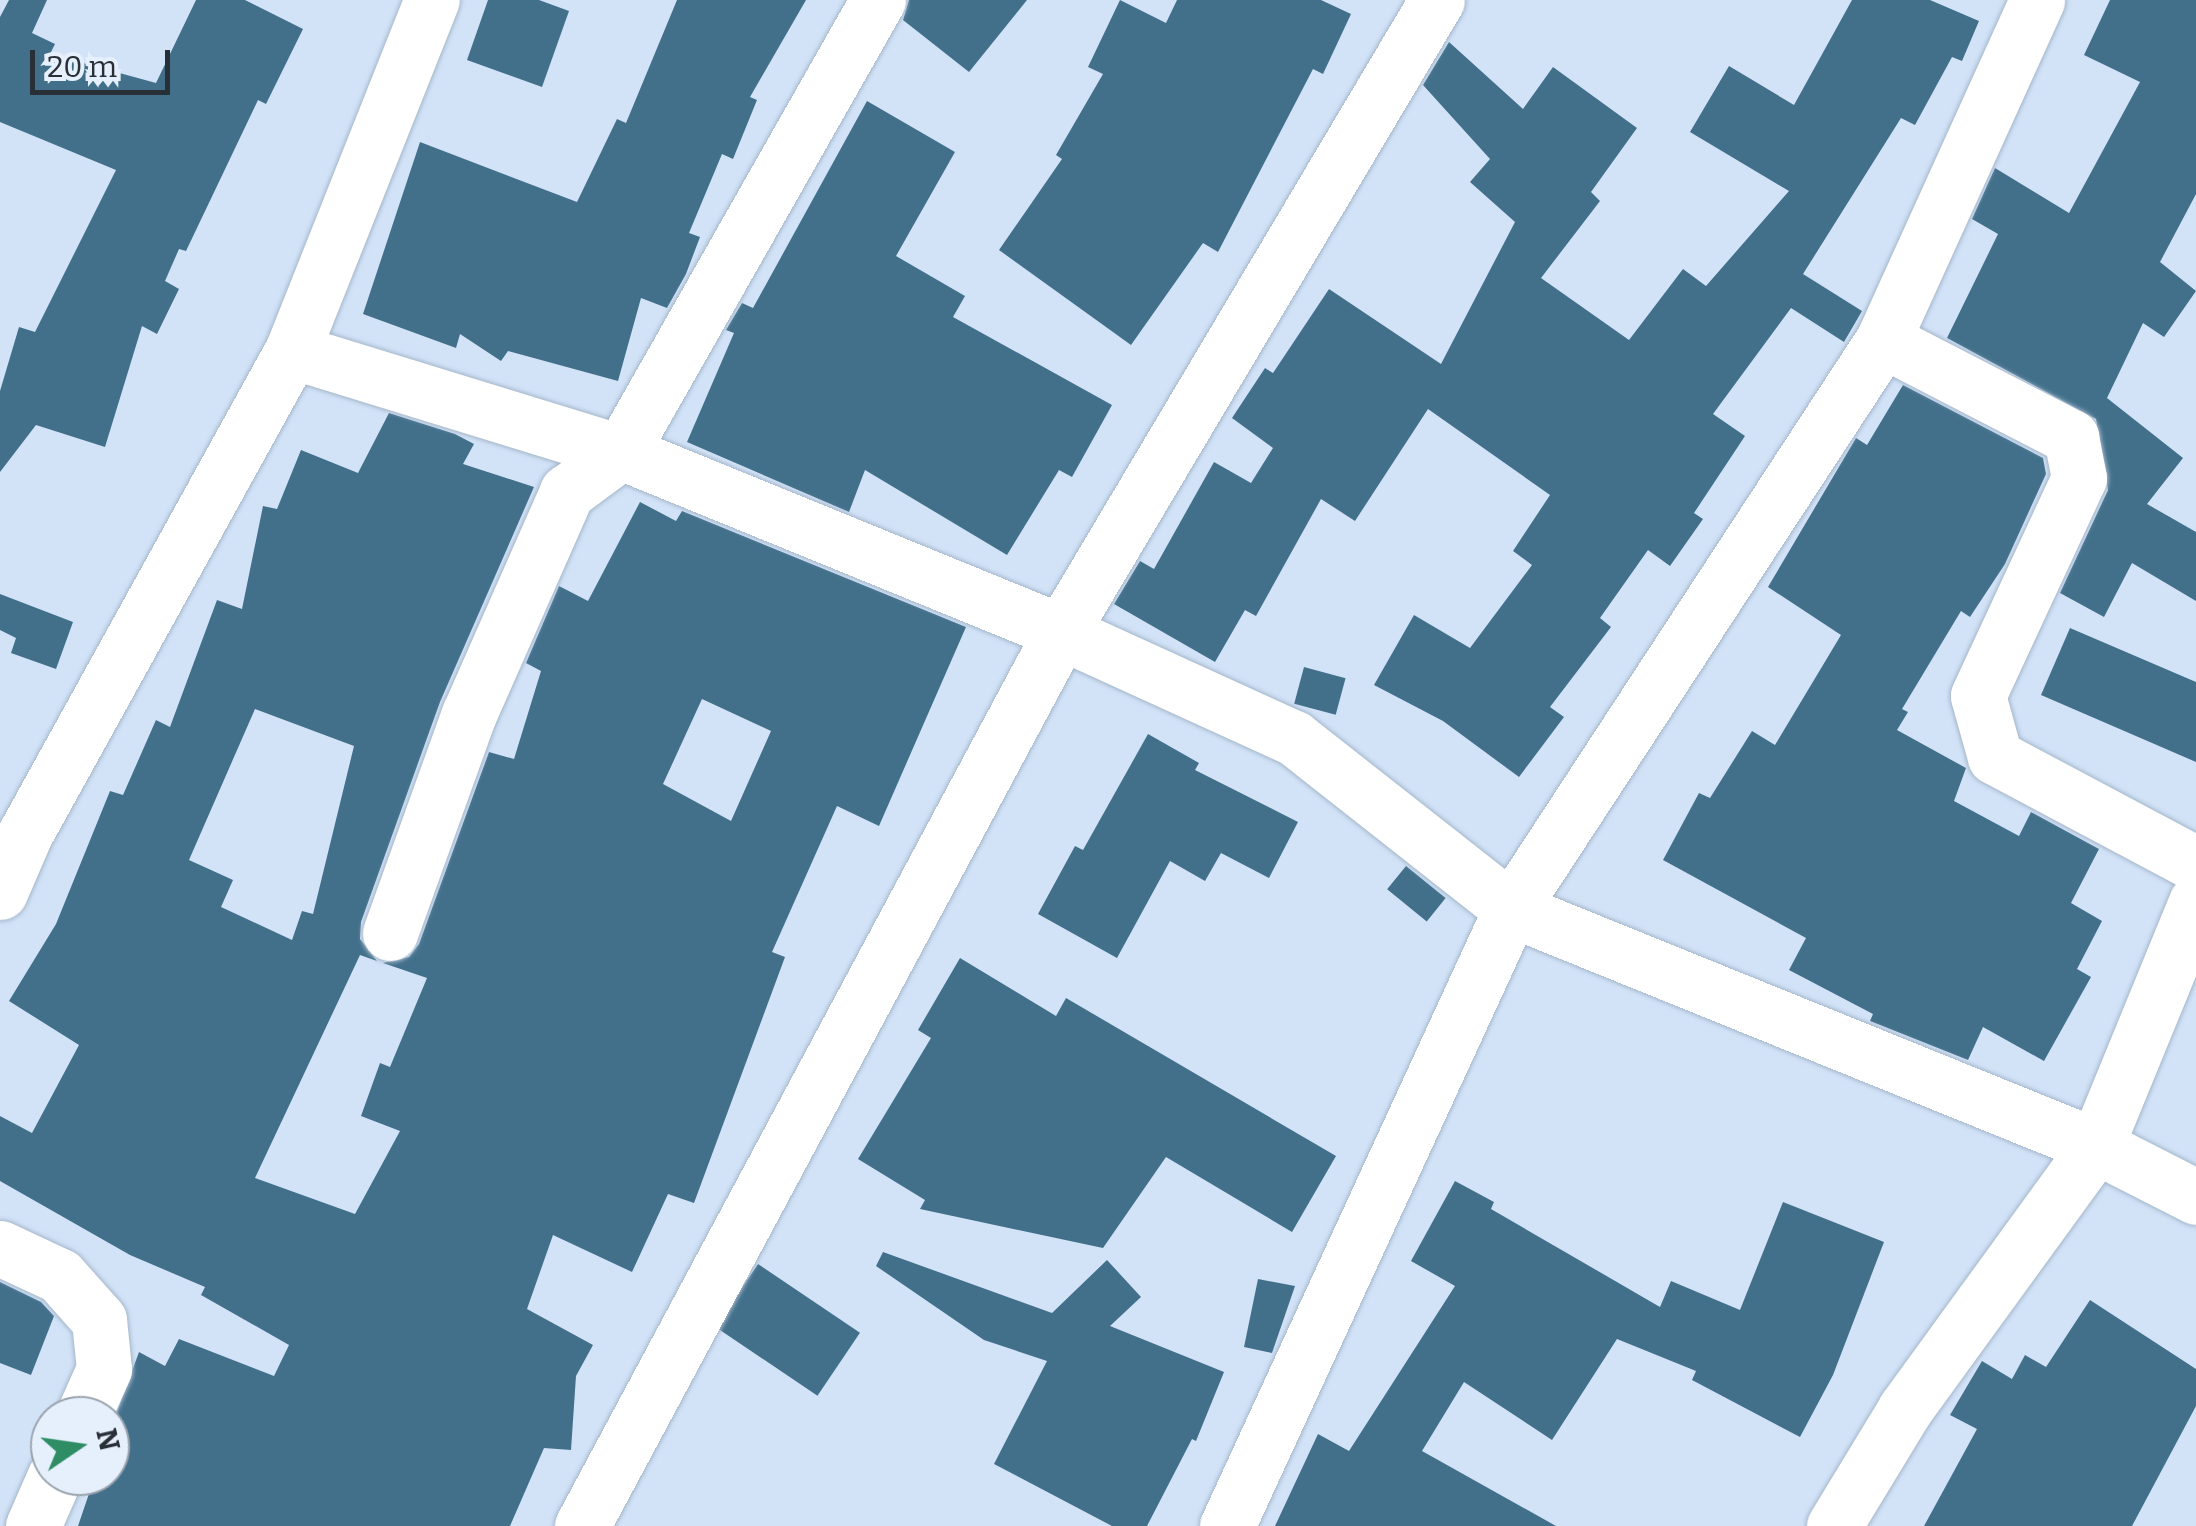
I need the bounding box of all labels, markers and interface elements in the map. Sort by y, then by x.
scale bar [35,30,175,92]
text: 20 m [47,49,117,85]
north arrow [30,1396,130,1496]
text: N [89,1425,126,1454]

